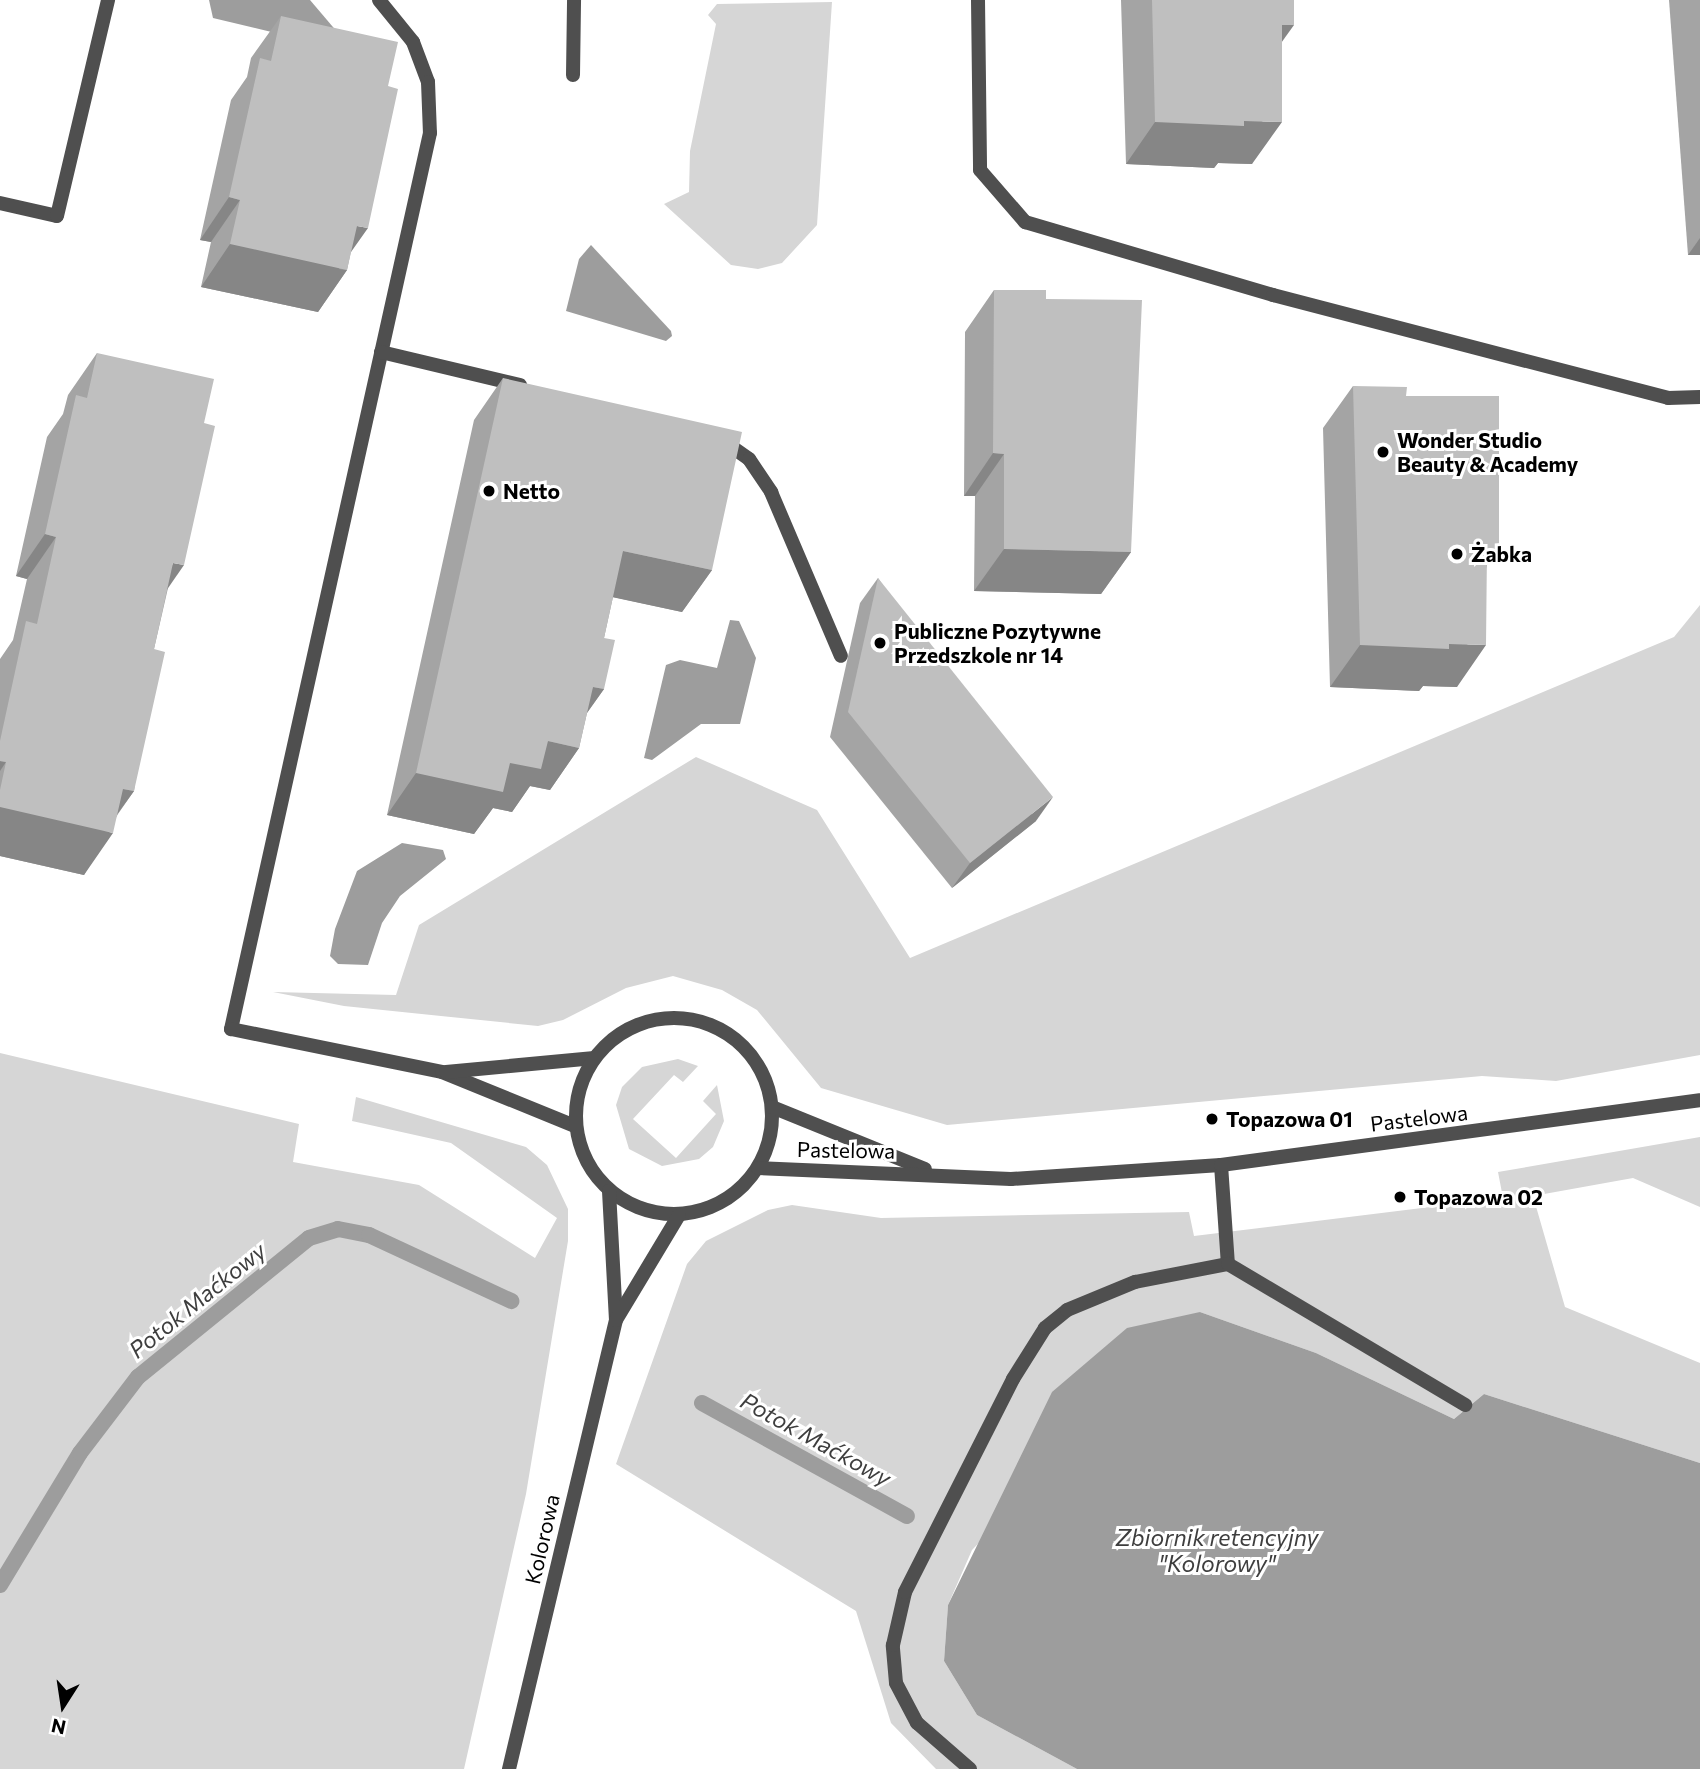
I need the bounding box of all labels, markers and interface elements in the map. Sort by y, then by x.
place label: Wonder Studio Beauty & Academy [1397,427,1578,477]
marker: Wonder Studio Beauty & Academy [1375,444,1391,460]
place label: Netto [503,478,560,504]
marker: Netto [481,483,497,499]
place label: Żabka [1471,541,1532,567]
marker: Żabka [1449,546,1465,562]
place label: Publiczne Pozytywne Przedszkole nr 14 [894,618,1101,668]
marker: Publiczne Pozytywne Przedszkole nr 14 [872,635,888,651]
street label: Pastelowa [1369,1100,1469,1136]
place label: Topazowa 01 [1226,1106,1353,1132]
marker: Topazowa 01 [1204,1111,1220,1127]
street label: Pastelowa [797,1137,895,1163]
place label: Topazowa 02 [1414,1184,1543,1210]
marker: Topazowa 02 [1392,1189,1408,1205]
water label: Potok Maćkowy [123,1236,271,1364]
water label: Potok Maćkowy [736,1386,896,1492]
street label: Kolorowa [519,1492,565,1586]
water label: Zbiornik retencyjny "Kolorowy" [1116,1523,1318,1577]
north arrow [28,1671,98,1741]
text: N [49,1714,68,1740]

